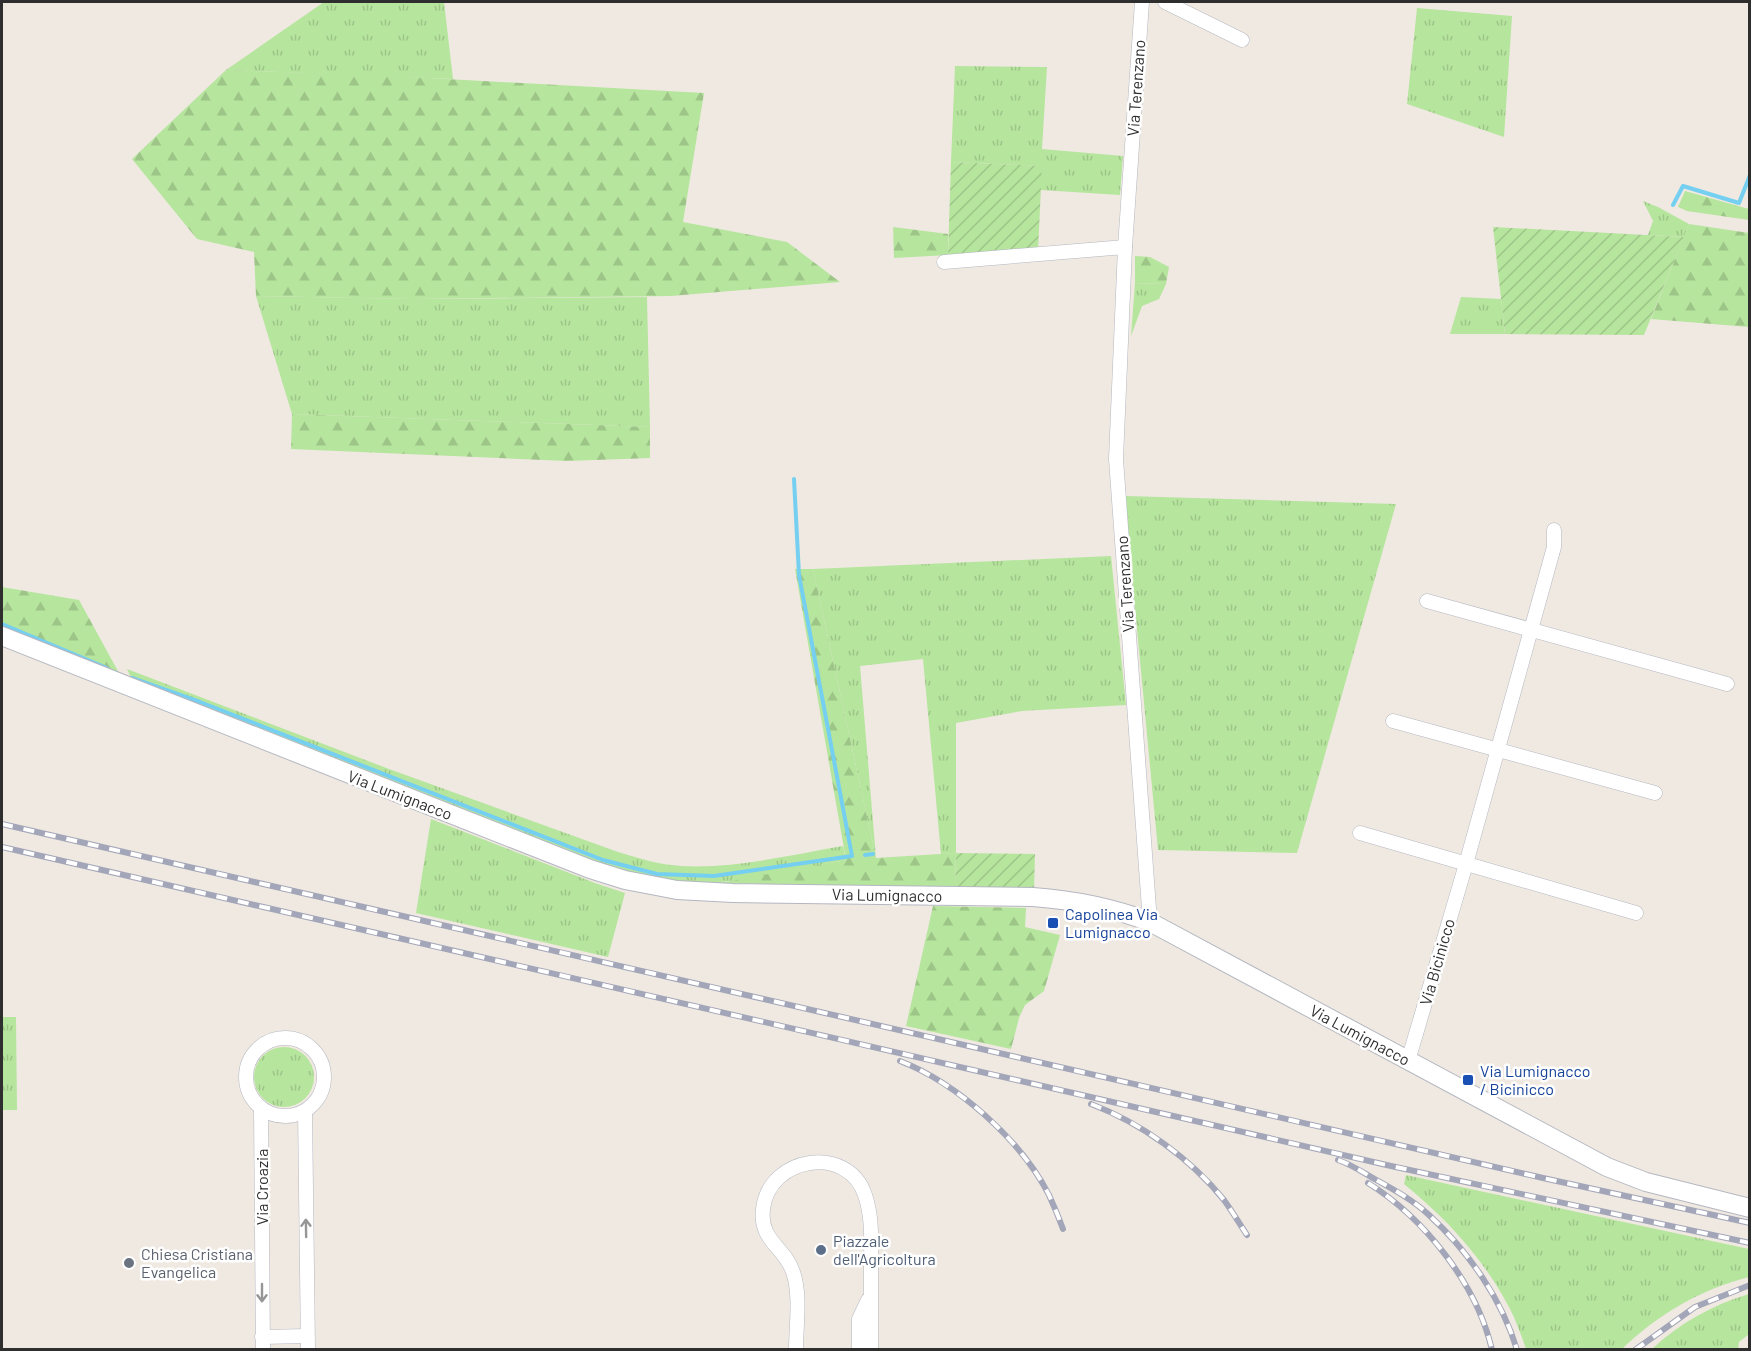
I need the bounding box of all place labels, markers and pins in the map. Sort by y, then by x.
place label: Capolinea Via Lumignacco [1065,904,1158,941]
marker: Capolinea Via Lumignacco [1046,916,1060,930]
place label: Via Lumignacco / Bicinicco [1480,1061,1590,1098]
marker: Via Lumignacco / Bicinicco [1461,1073,1475,1087]
place label: Piazzale dell'Agricoltura [833,1231,936,1268]
marker: Piazzale dell'Agricoltura [814,1243,828,1257]
place label: Chiesa Cristiana Evangelica [141,1244,253,1281]
marker: Chiesa Cristiana Evangelica [122,1256,136,1270]

